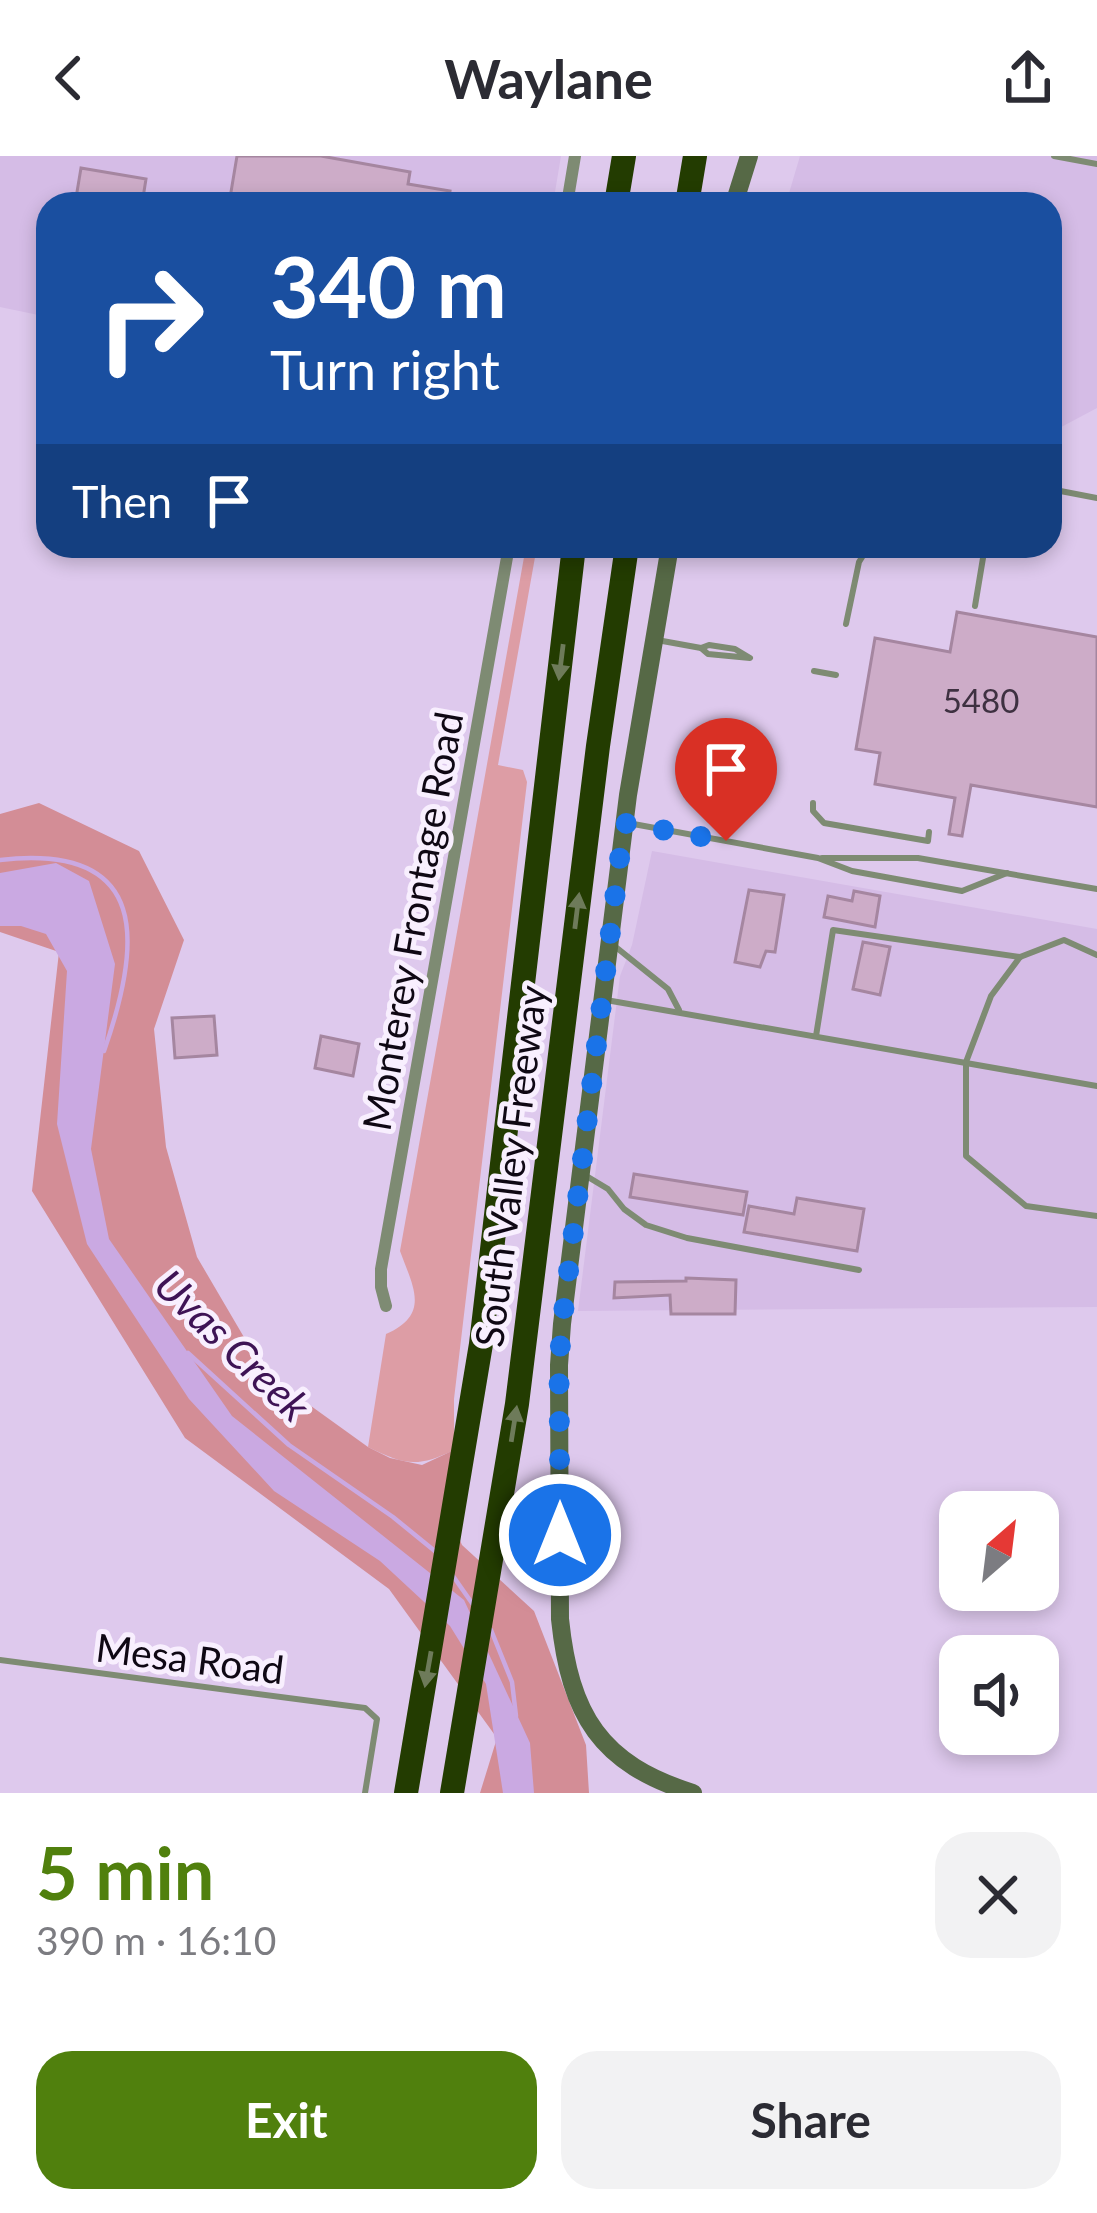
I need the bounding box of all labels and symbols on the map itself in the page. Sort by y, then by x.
one-way arrow [551,644,570,681]
house number: 5480 [943,680,1019,720]
street label: Monterey Frontage Road [353,708,471,1134]
pin [675,718,777,841]
one-way arrow [568,892,587,930]
street label: South Valley Freeway [465,983,555,1349]
water label: Uvas Creek [145,1259,321,1432]
one-way arrow [505,1404,524,1442]
position arrow [497,1472,623,1598]
north arrow [939,1491,1059,1611]
street label: Mesa Road [93,1624,287,1692]
one-way arrow [418,1651,437,1688]

